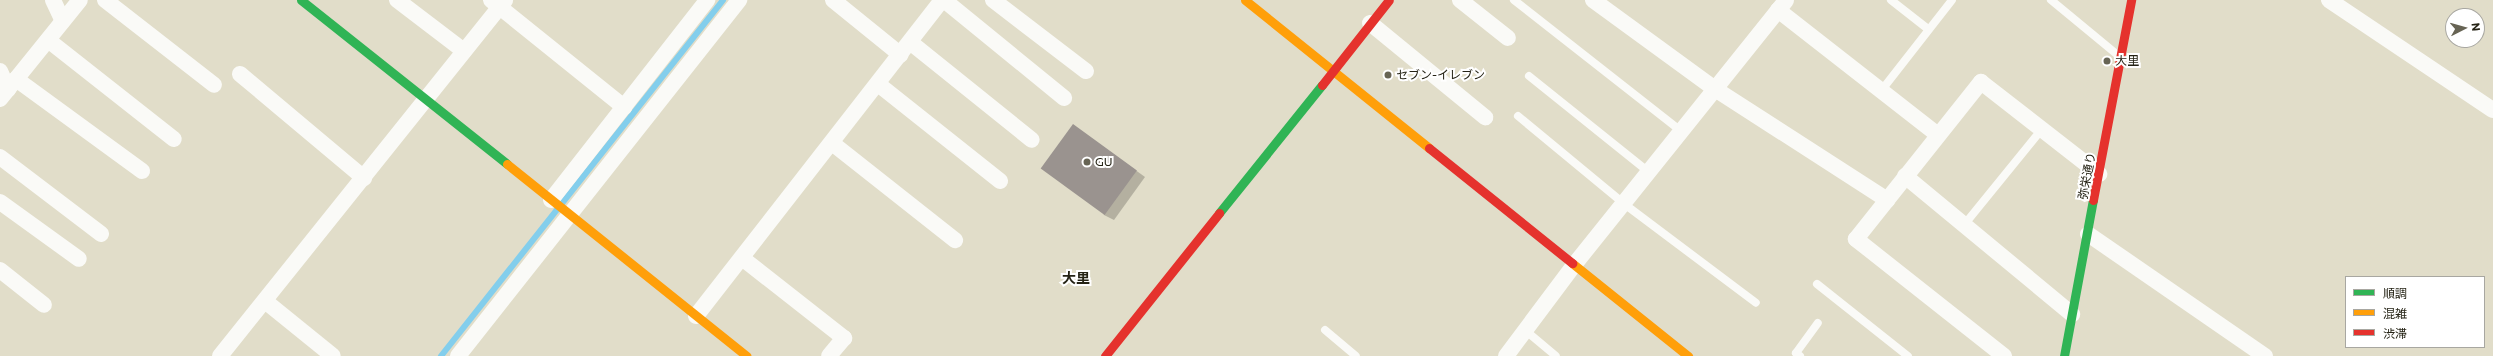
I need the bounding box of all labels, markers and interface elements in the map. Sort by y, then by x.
north arrow [2445,8,2485,48]
text: N [2470,22,2483,32]
place label: 大里 [2115,54,2139,68]
marker: 大里 [2102,56,2112,66]
place label: セブン-イレブン [1396,68,1485,82]
marker: セブン-イレブン [1383,70,1393,80]
street label: 弥栄通り [2075,151,2099,201]
place label: GU [1095,155,1113,169]
marker: GU [1082,157,1092,167]
district label: 大里 [1062,270,1090,286]
legend [2345,276,2485,348]
text: 順調 [2383,286,2407,300]
text: 混雑 [2383,306,2407,320]
text: 渋滞 [2383,326,2407,340]

